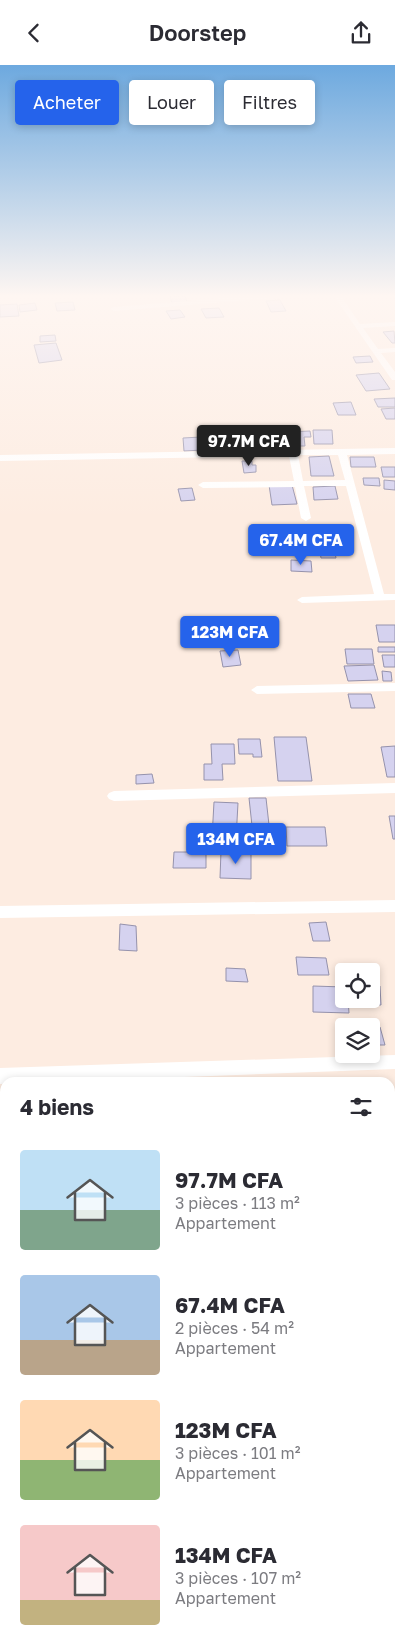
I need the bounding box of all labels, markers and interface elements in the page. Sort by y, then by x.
icon: back [20,19,48,47]
text: Doorstep [149,19,246,46]
icon: share [347,19,375,47]
chip: Acheter [15,80,119,125]
chip: Louer [129,80,214,125]
chip: Filtres [224,80,315,125]
pin: 97.7M CFA [192,425,306,467]
text: 97.7M CFA [208,431,290,451]
pin: 67.4M CFA [244,523,358,566]
text: 67.4M CFA [259,530,343,550]
pin: 123M CFA [178,615,282,658]
text: 123M CFA [191,622,269,642]
pin: 134M CFA [184,823,288,865]
text: 134M CFA [197,829,275,849]
map controls [335,963,380,1063]
button: locate [335,963,380,1008]
button: layers [335,1018,380,1063]
icon: filters [347,1093,375,1121]
text: 4 biens [20,1094,94,1120]
text: 97.7M CFA [175,1167,283,1193]
icon: home [60,1170,120,1230]
text: 3 pièces · 113 m² [175,1193,300,1213]
text: Appartement [175,1213,276,1233]
text: 67.4M CFA [175,1292,285,1318]
icon: home [60,1295,120,1355]
text: 2 pièces · 54 m² [175,1318,294,1338]
text: Appartement [175,1338,276,1358]
text: 123M CFA [175,1417,277,1443]
icon: home [60,1420,120,1480]
text: 3 pièces · 101 m² [175,1443,300,1463]
text: Appartement [175,1463,276,1483]
text: 134M CFA [175,1542,277,1568]
icon: home [60,1545,120,1605]
text: 3 pièces · 107 m² [175,1568,301,1588]
text: Appartement [175,1588,276,1608]

